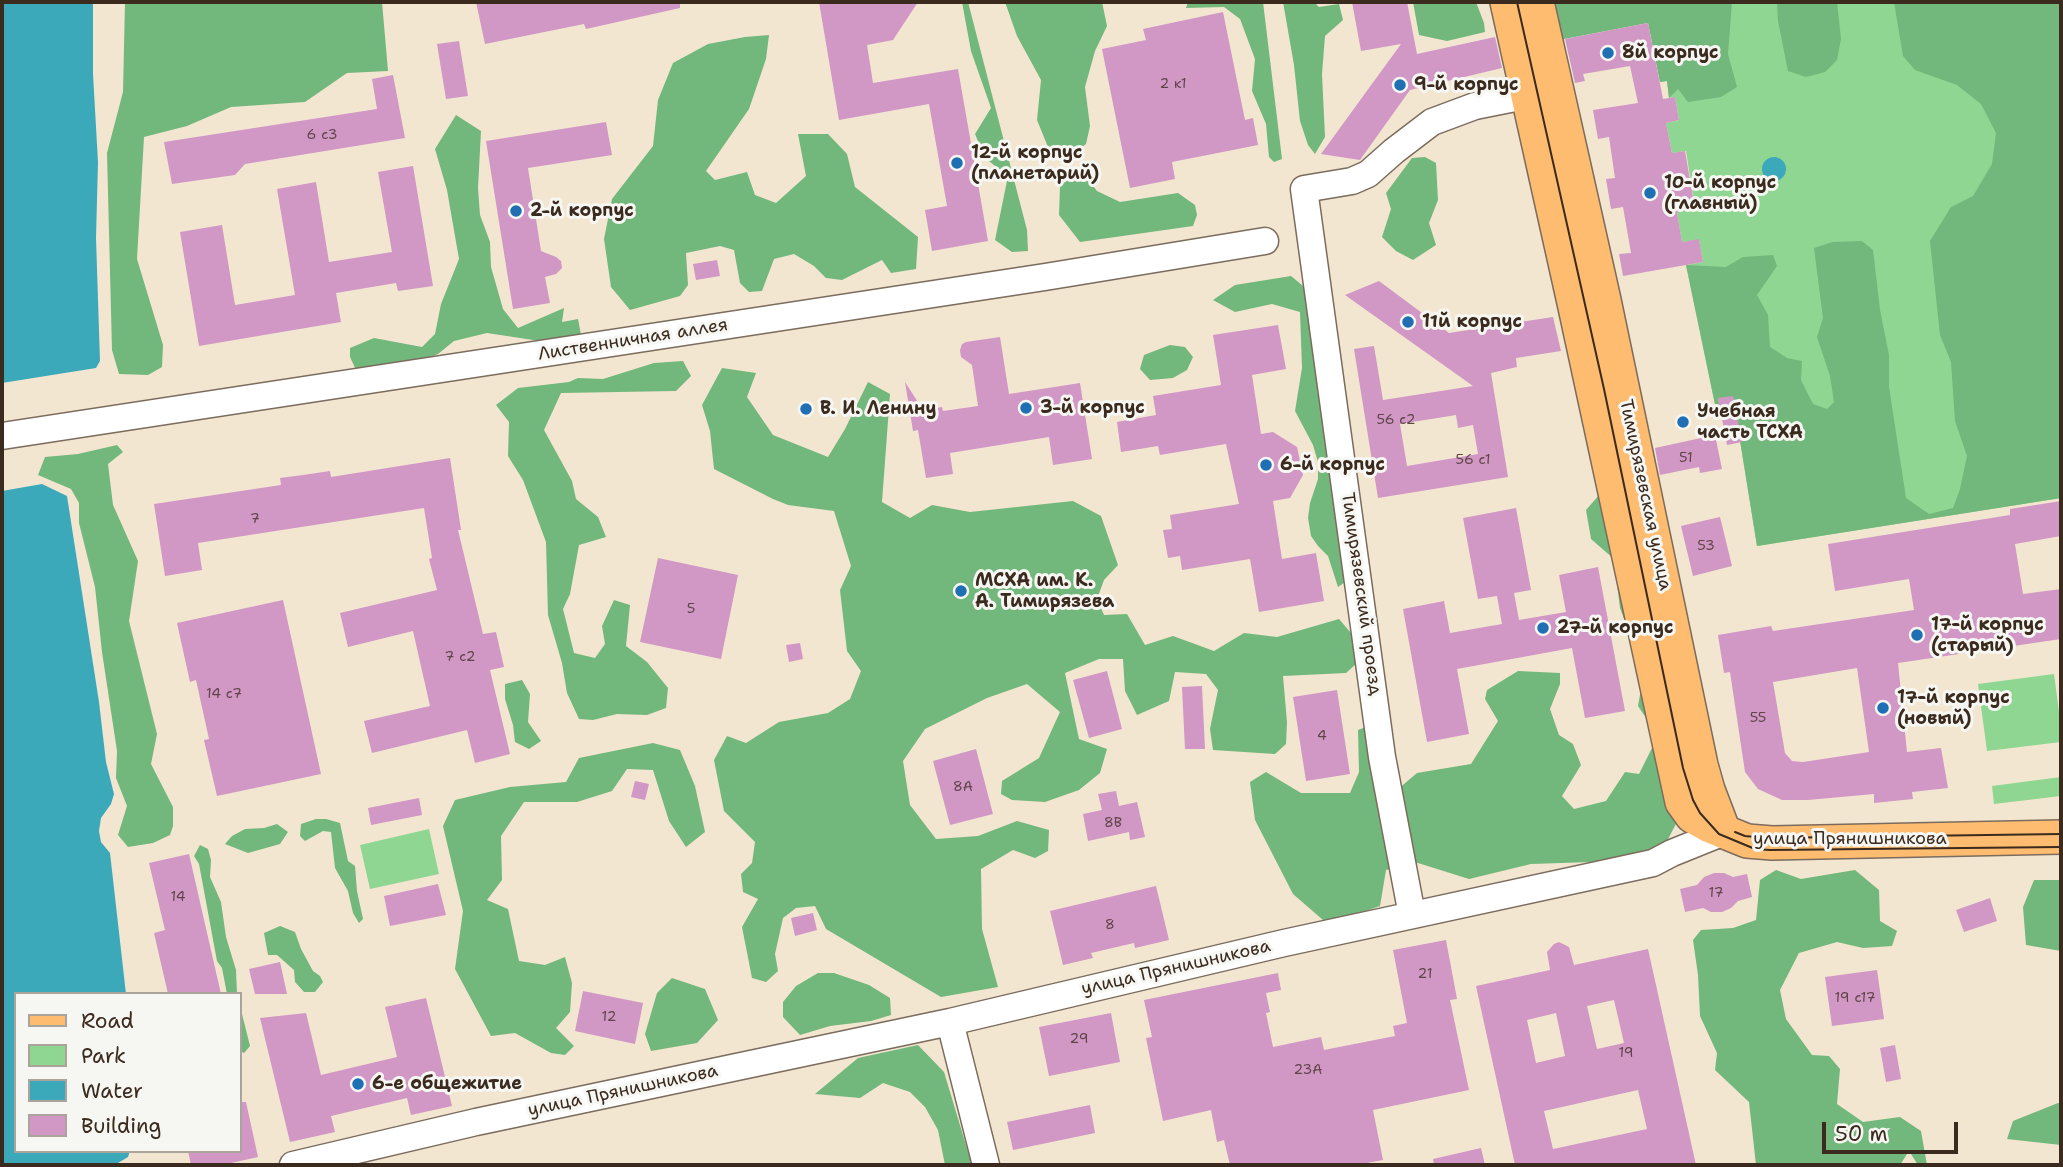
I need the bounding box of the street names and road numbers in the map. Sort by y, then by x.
street label: Лиственничная аллея [537,314,729,366]
street label: Тимирязевская улица [1614,397,1676,593]
street label: Тимирязевский проезд [1336,491,1386,697]
street label: улица Прянишникова [1753,828,1947,850]
street label: улица Прянишникова [1079,936,1273,1000]
street label: улица Прянишникова [526,1060,720,1122]

